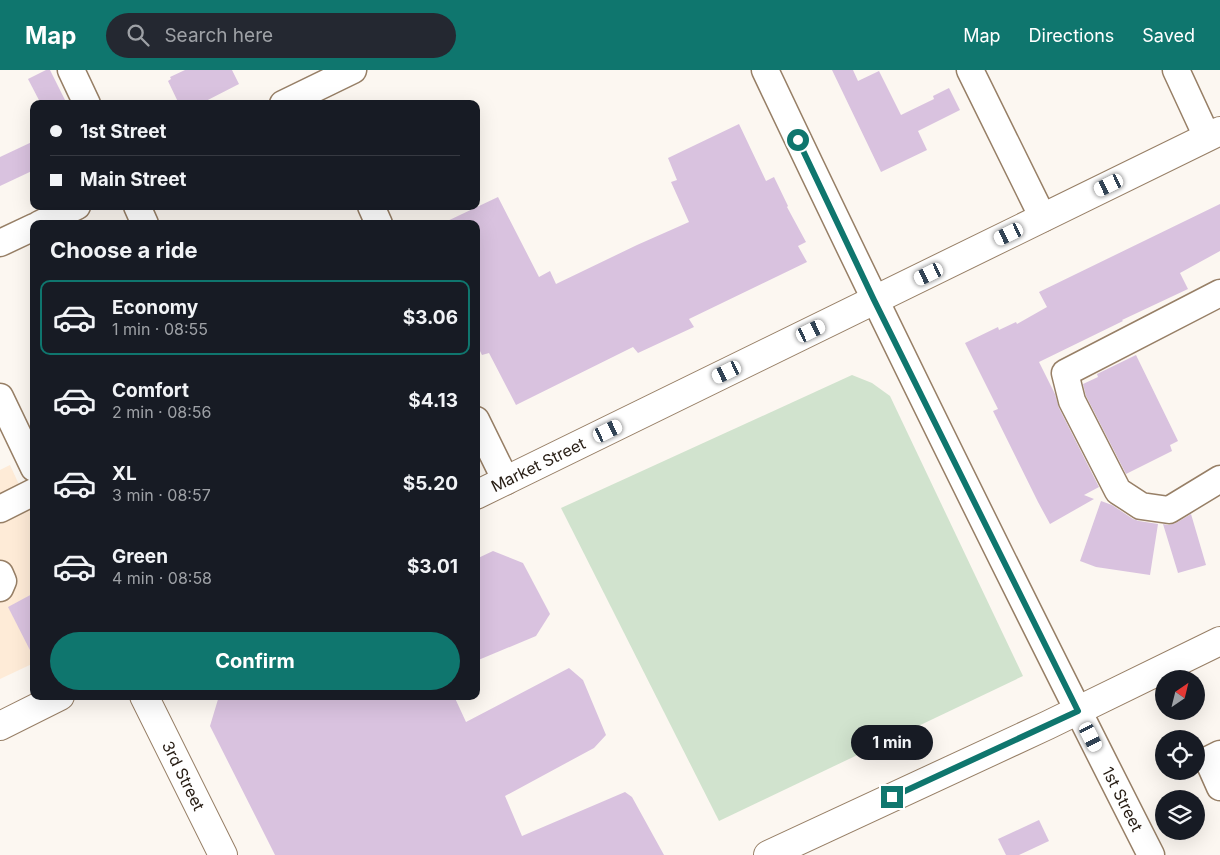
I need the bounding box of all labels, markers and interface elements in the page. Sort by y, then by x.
search box [106,13,456,58]
text: Map [25,21,76,50]
icon: search [124,21,152,49]
text: Search here [164,24,273,47]
text: Map [963,25,1001,46]
text: Directions [1029,25,1114,46]
text: Saved [1142,25,1195,46]
text: 1st Street [80,120,167,143]
route start [787,129,809,151]
text: Main Street [80,168,186,191]
car [1092,172,1125,198]
car [992,221,1025,247]
text: Choose a ride [50,237,198,263]
car [912,261,945,287]
icon: car [52,295,97,340]
text: Economy [112,296,198,319]
text: $3.06 [403,306,458,329]
car [794,318,827,344]
text: 1 min · 08:55 [112,319,208,339]
car [710,359,743,385]
icon: car [52,378,97,423]
text: Comfort [112,379,189,402]
text: $4.13 [408,389,458,412]
text: 2 min · 08:56 [112,402,211,422]
car [591,418,624,444]
street label: Market Street [488,433,588,496]
icon: car [52,461,97,506]
text: XL [112,462,137,485]
text: $5.20 [403,472,458,495]
text: 3 min · 08:57 [112,485,211,505]
icon: car [52,544,97,589]
text: Green [112,545,168,568]
text: $3.01 [407,555,458,578]
text: 4 min · 08:58 [112,568,212,588]
button: Confirm [50,632,460,690]
north arrow [1155,670,1205,720]
map controls [1155,670,1205,840]
car [1077,720,1104,754]
callout: 1 min [851,724,933,760]
button: locate [1155,730,1205,780]
text: 1 min [872,732,912,752]
street label: 3rd Street [158,738,209,814]
street label: 1st Street [1098,763,1147,835]
route end [881,786,903,808]
button: layers [1155,790,1205,840]

